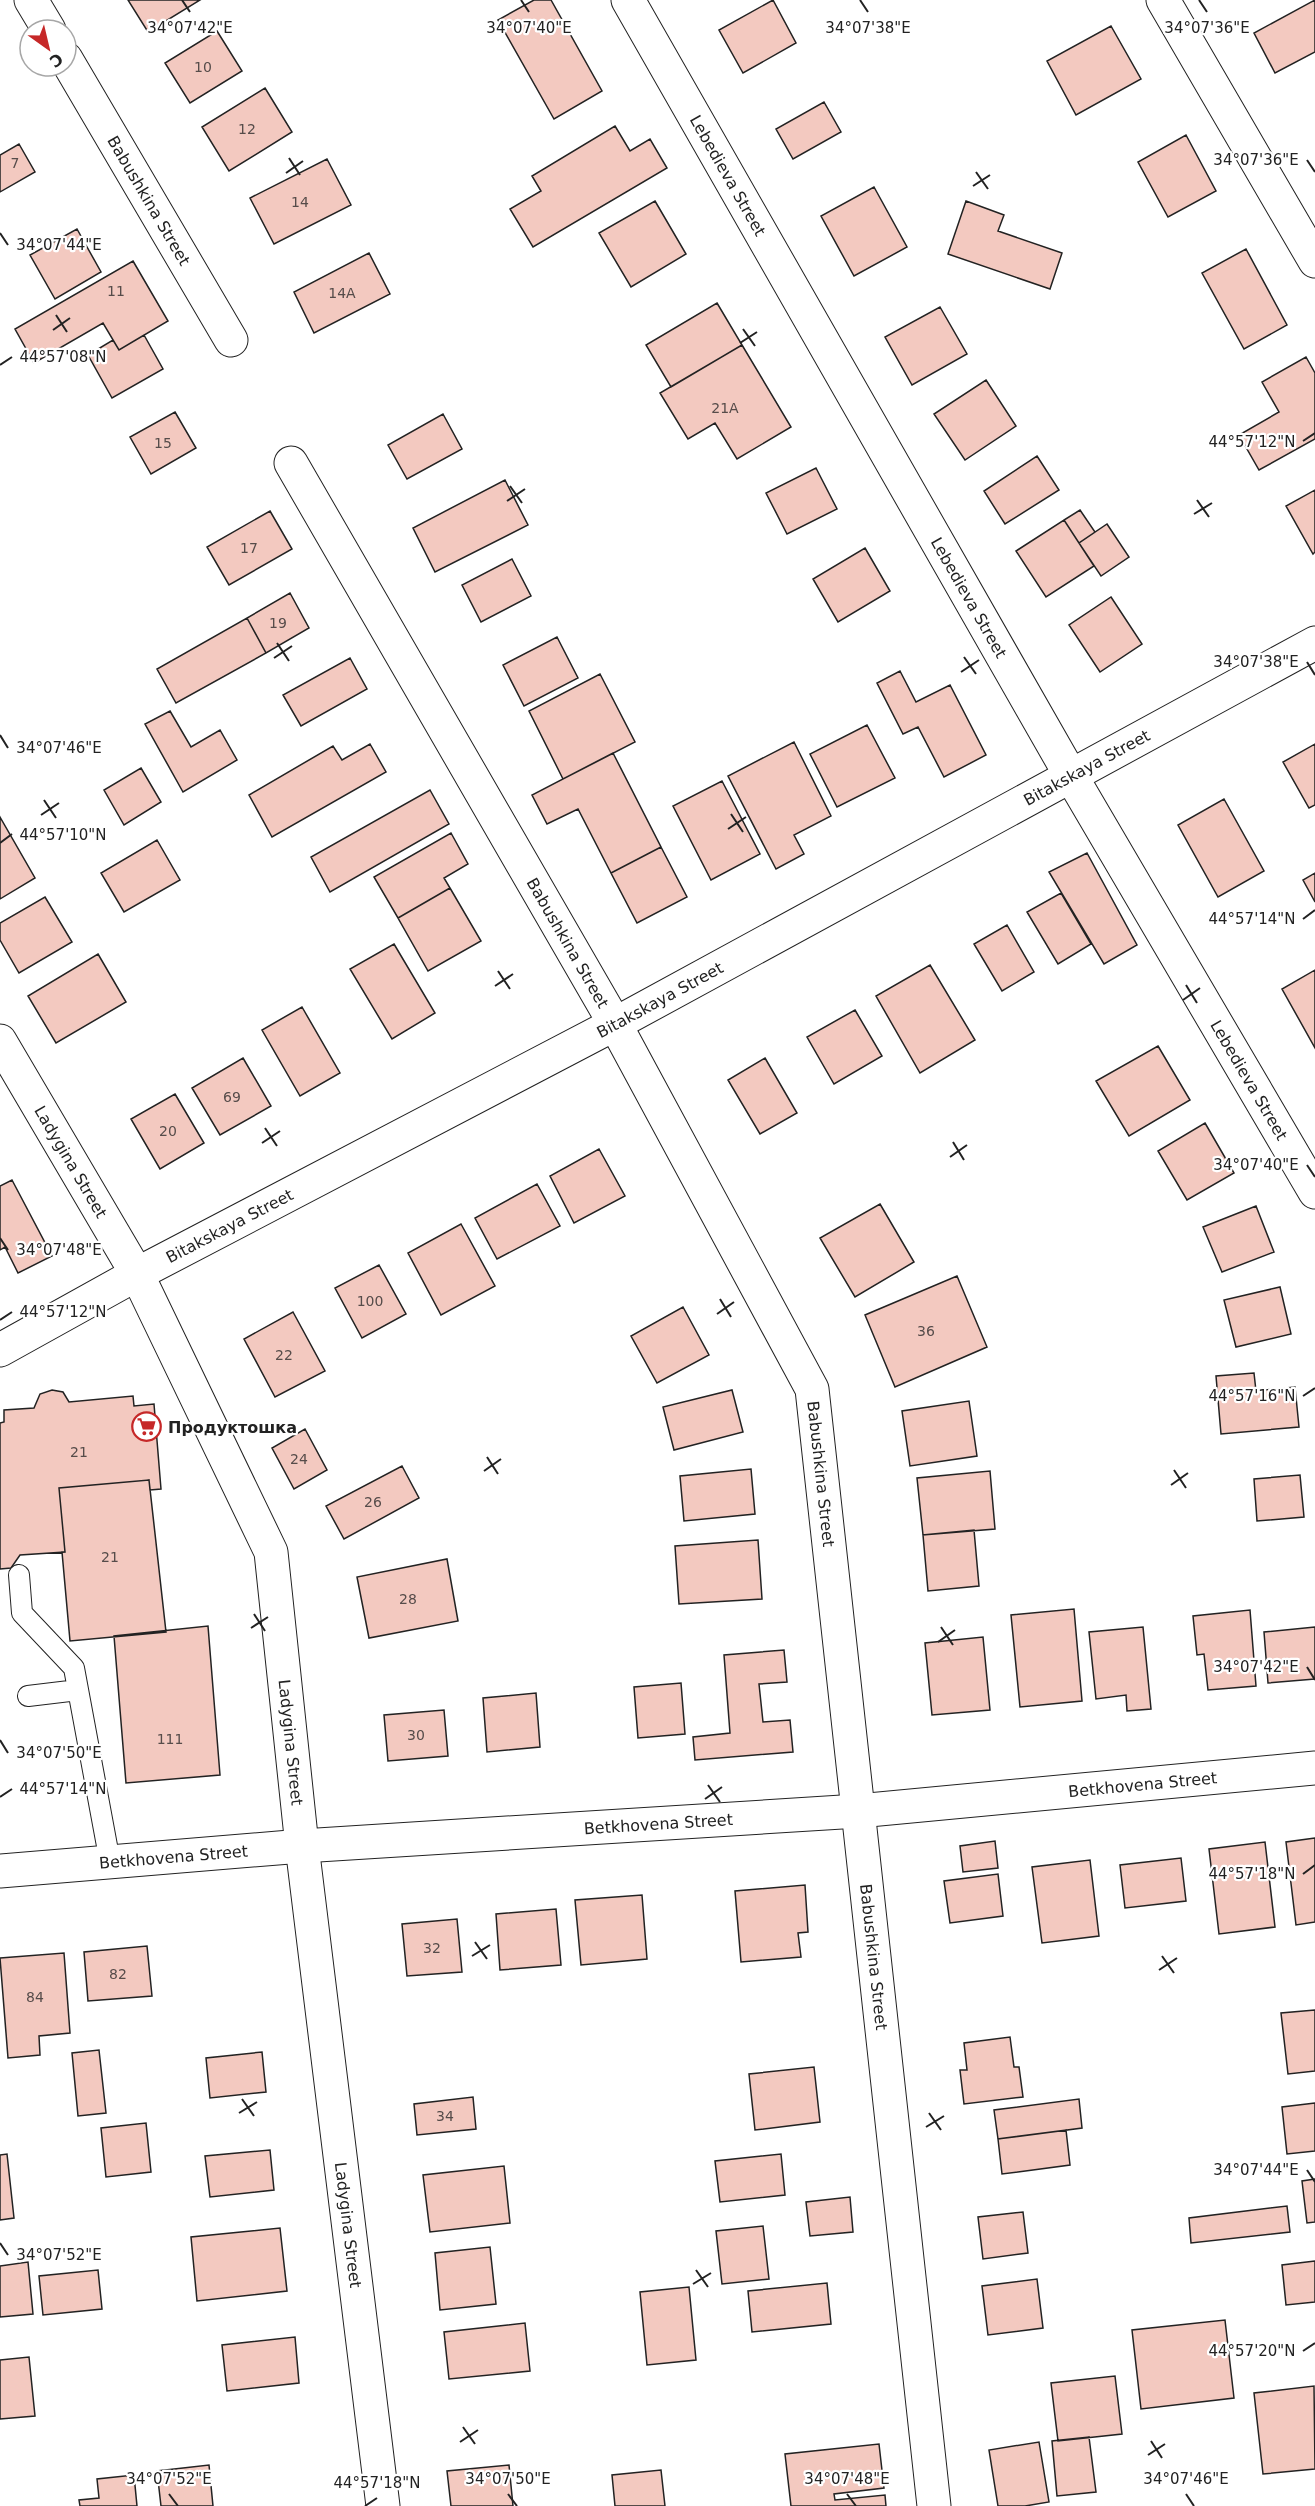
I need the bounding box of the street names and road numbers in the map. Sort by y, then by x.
street label: Lebedieva Street [686,112,770,239]
street label: Babushkina Street [103,132,194,269]
street label: Lebedieva Street [927,534,1011,661]
street label: Bitakskaya Street [1020,726,1153,810]
street label: Babushkina Street [523,875,613,1011]
street label: Bitakskaya Street [593,958,726,1042]
street label: Lebedieva Street [1206,1017,1291,1144]
street label: Ladygina Street [30,1103,111,1221]
street label: Bitakskaya Street [163,1185,297,1267]
street label: Babushkina Street [803,1400,838,1548]
street label: Ladygina Street [274,1678,307,1806]
street label: Betkhovena Street [1067,1768,1218,1801]
street label: Betkhovena Street [583,1810,733,1838]
street label: Betkhovena Street [98,1842,249,1873]
street label: Babushkina Street [856,1883,891,2031]
street label: Ladygina Street [331,2161,365,2289]

